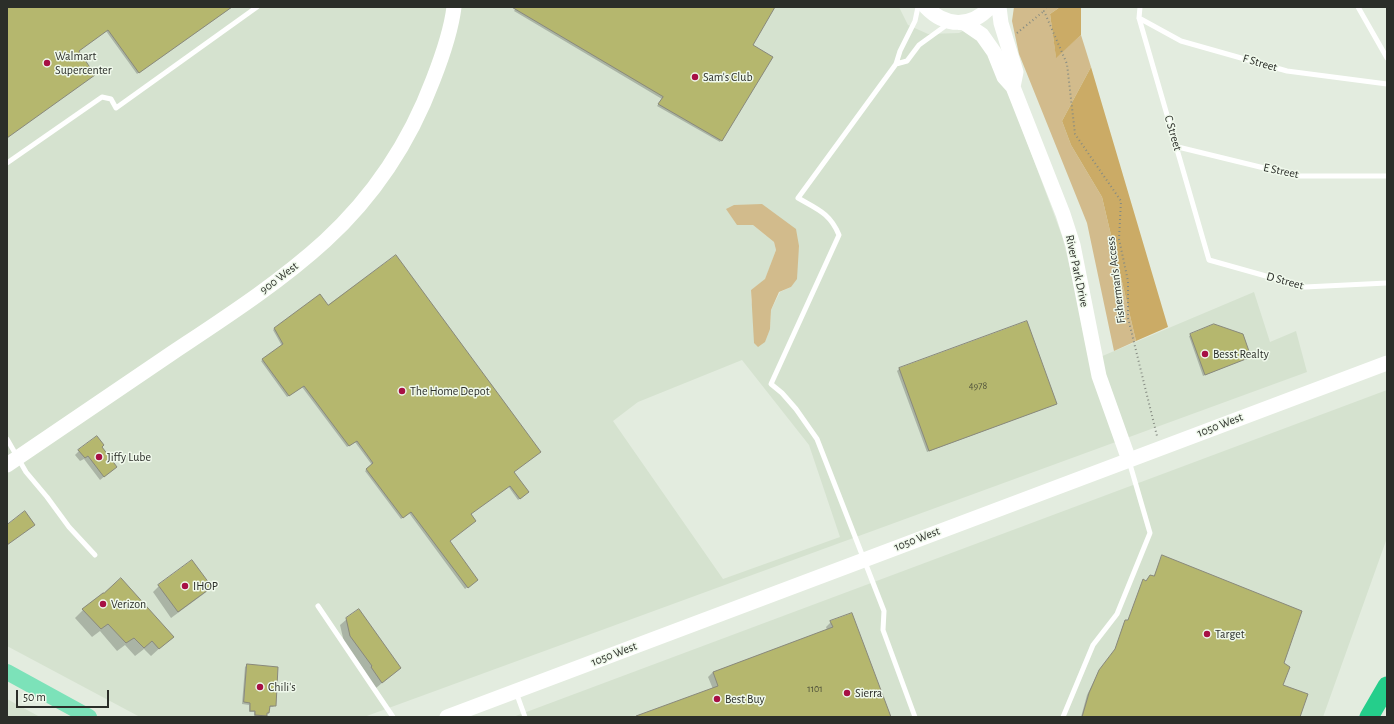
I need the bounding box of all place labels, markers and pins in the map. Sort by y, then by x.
place label: Walmart Supercenter [55,49,112,77]
marker: Walmart Supercenter [42,58,52,68]
place label: Sam's Club [703,70,753,84]
marker: Sam's Club [690,72,700,82]
place label: Besst Realty [1213,347,1269,361]
marker: Besst Realty [1200,349,1210,359]
place label: The Home Depot [410,384,489,398]
marker: The Home Depot [397,386,407,396]
place label: Jiffy Lube [107,450,151,464]
marker: Jiffy Lube [94,452,104,462]
place label: IHOP [193,579,218,593]
marker: IHOP [180,581,190,591]
place label: Verizon [111,597,146,611]
marker: Verizon [98,599,108,609]
place label: Target [1215,627,1245,641]
marker: Target [1202,629,1212,639]
place label: Chili's [268,680,296,694]
marker: Chili's [255,682,265,692]
place label: Sierra [855,686,882,700]
marker: Sierra [842,688,852,698]
place label: Best Buy [725,692,765,706]
marker: Best Buy [712,694,722,704]

